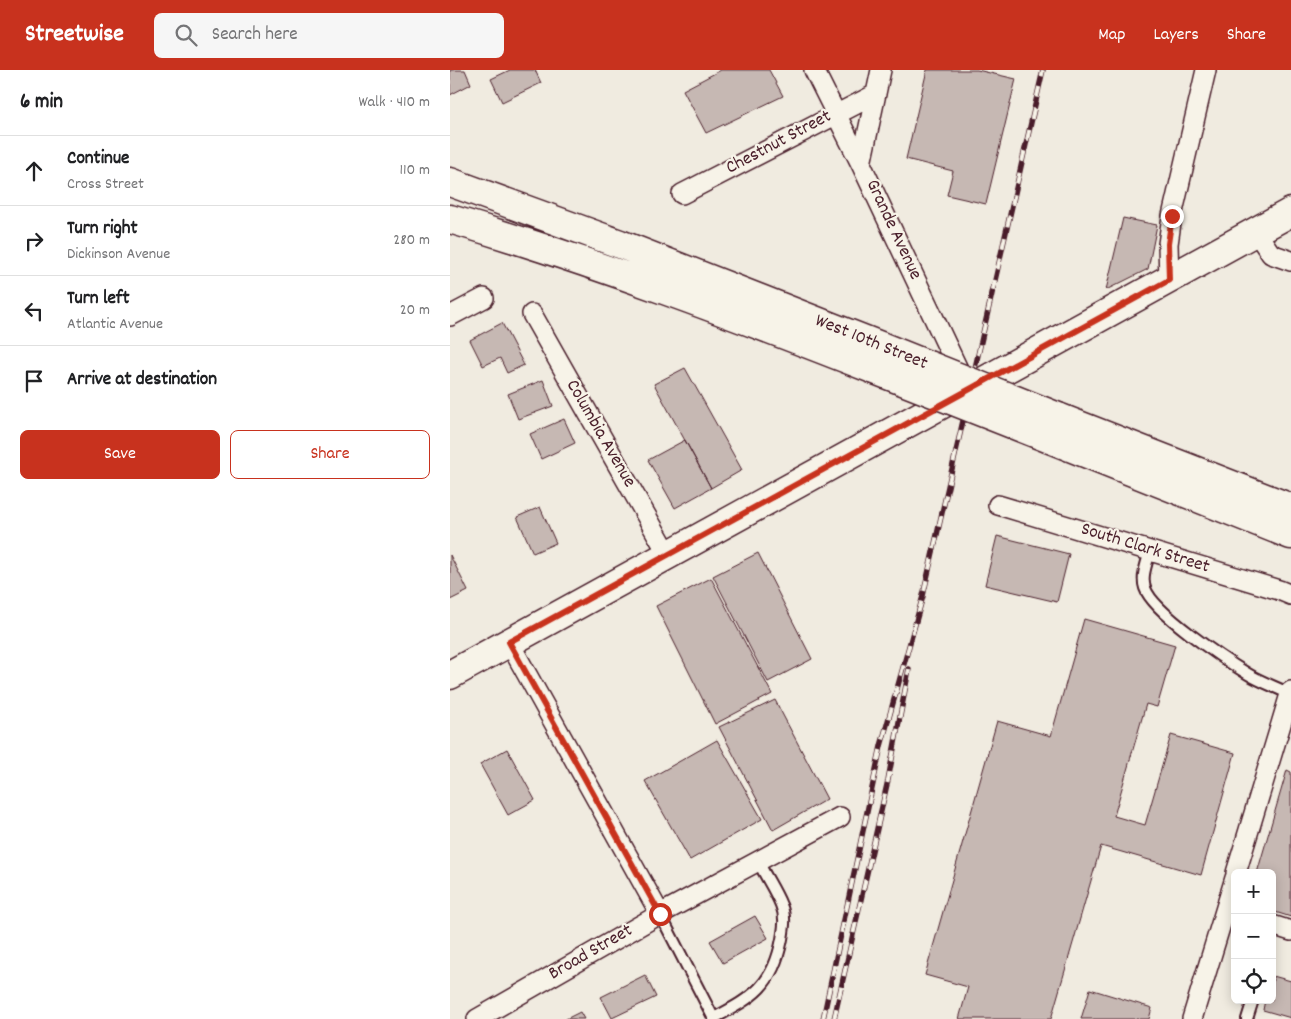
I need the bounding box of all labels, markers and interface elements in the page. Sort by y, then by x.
search box [154,13,504,58]
text: Streetwise [25,18,124,52]
icon: search [172,21,200,49]
text: Search here [212,22,298,49]
text: Map [1098,23,1125,48]
text: Layers [1153,23,1199,48]
text: Share [1227,23,1266,48]
text: 6 min [20,88,63,118]
text: Walk · 410 m [358,91,430,114]
street label: Chestnut Street [721,104,837,182]
text: Continue [67,146,129,173]
icon: ahead [20,157,48,185]
text: 110 m [400,159,430,182]
text: Cross Street [67,173,144,196]
street label: Grande Avenue [858,175,928,285]
route end [1161,205,1184,228]
text: Turn right [67,216,138,243]
icon: right [20,227,48,255]
text: 280 m [393,229,430,252]
text: Dickinson Avenue [67,243,170,266]
text: Turn left [67,286,130,313]
icon: left [20,297,48,325]
text: 20 m [400,299,430,322]
street label: West 10th Street [811,308,931,378]
text: Atlantic Avenue [67,313,163,336]
icon: arrive [20,367,48,395]
text: Arrive at destination [67,367,217,394]
street label: Columbia Avenue [558,375,642,493]
button: Save [20,430,220,479]
button: Share [230,430,430,479]
street label: South Clark Street [1077,517,1213,581]
map controls [1231,869,1276,1004]
button: + [1231,869,1276,914]
route start [649,903,672,926]
button: − [1231,914,1276,959]
street label: Broad Street [544,918,638,988]
button: locate [1231,959,1276,1004]

